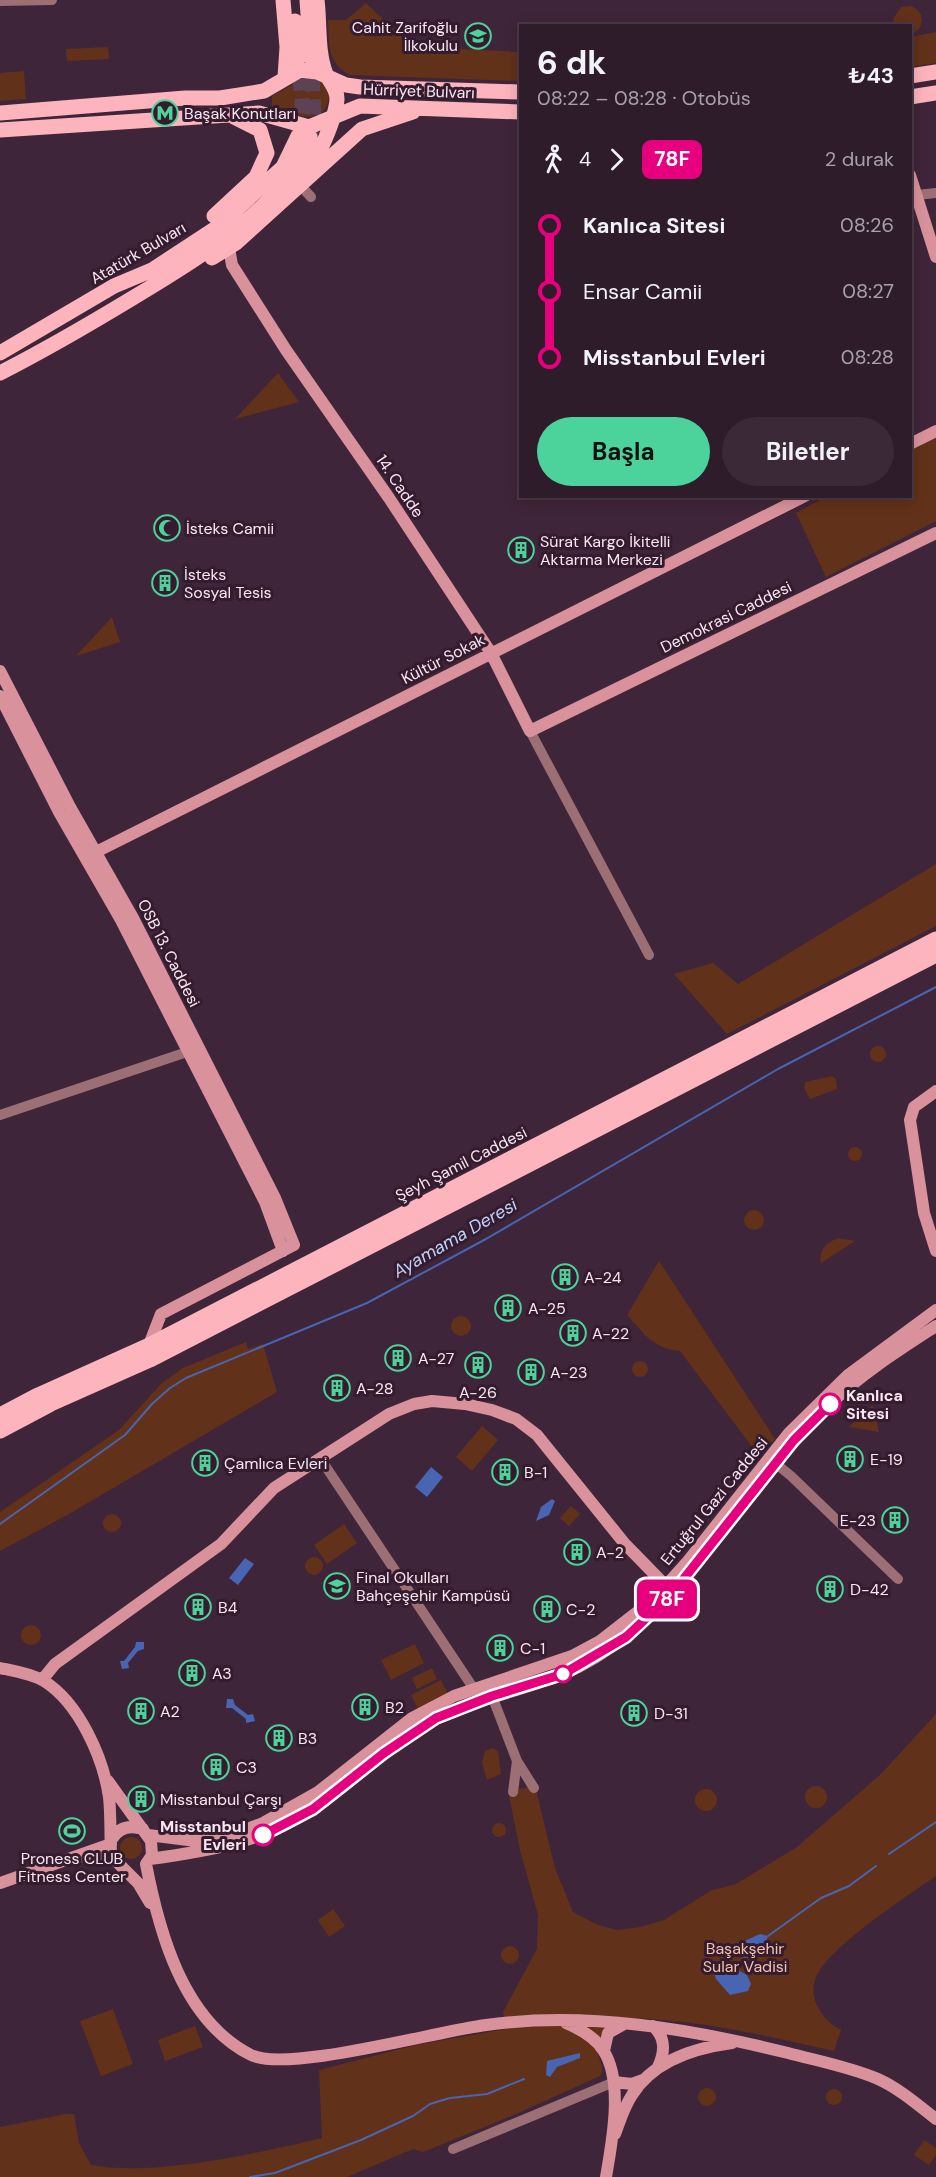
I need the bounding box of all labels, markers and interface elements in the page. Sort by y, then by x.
place label: Cahit Zarifoğlu İlkokulu [352,17,458,56]
school or university icon: Cahit Zarifoğlu İlkokulu [463,21,493,51]
text: 6 dk [537,41,606,84]
text: ₺43 [848,61,894,90]
street label: Hürriyet Bulvarı [363,79,475,103]
text: 08:22 – 08:28 · Otobüs [537,85,751,111]
metro station icon: Başak Konutları [150,98,180,128]
place label: Başak Konutları [184,103,296,124]
icon: walk [537,143,570,176]
icon: forward [600,143,633,176]
text: 78F [654,145,690,173]
text: 4 [579,146,591,172]
text: 2 durak [825,146,894,172]
text: Kanlıca Sitesi [583,211,725,240]
text: 08:26 [840,212,894,238]
street label: Atatürk Bulvarı [86,217,190,289]
text: Ensar Camii [583,277,702,306]
text: 08:27 [842,278,894,304]
text: Misstanbul Evleri [583,343,766,372]
text: 08:28 [841,344,894,370]
button: Başla [537,417,710,486]
button: Biletler [722,417,894,486]
street label: 14. Cadde [371,451,429,521]
mosque icon: İsteks Camii [152,513,182,543]
place label: İsteks Camii [186,518,274,539]
place label: Sürat Kargo İkitelli Aktarma Merkezi [540,531,670,570]
building icon: Sürat Kargo İkitelli Aktarma Merkezi [506,535,536,565]
place label: İsteks Sosyal Tesis [184,564,272,603]
building icon: İsteks Sosyal Tesis [150,568,180,598]
street label: Demokrasi Caddesi [657,576,795,658]
street label: Kültür Sokak [398,629,488,689]
street label: OSB 13. Caddesi [133,895,205,1011]
street label: Şeyh Şamil Caddesi [392,1122,530,1206]
water label: Ayamama Deresi [388,1192,522,1284]
building icon: A-24 [550,1262,580,1292]
place label: A-24 [584,1267,622,1288]
building icon: A-25 [493,1293,523,1323]
place label: A-25 [528,1298,566,1319]
building icon: A-22 [558,1318,588,1348]
place label: A-22 [592,1323,629,1344]
building icon: A-27 [383,1343,413,1373]
place label: A-27 [418,1348,454,1369]
building icon: A-26 [463,1350,493,1380]
building icon: A-23 [516,1357,546,1387]
place label: A-23 [550,1362,587,1383]
building icon: A-28 [322,1373,352,1403]
place label: A-28 [356,1378,393,1399]
place label: A-26 [459,1382,497,1403]
place label: Kanlıca Sitesi [846,1385,903,1424]
marker: Kanlıca Sitesi [819,1393,841,1415]
street label: Ertuğrul Gazi Caddesi [656,1433,772,1569]
building icon: E-19 [835,1444,865,1474]
building icon: Çamlıca Evleri [190,1448,220,1478]
place label: E-19 [870,1449,903,1470]
place label: Çamlıca Evleri [224,1453,327,1474]
building icon: B-1 [490,1457,520,1487]
place label: B-1 [524,1462,547,1483]
building icon: E-23 [880,1505,910,1535]
place label: E-23 [840,1510,876,1531]
building icon: A-2 [562,1537,592,1567]
place label: A-2 [596,1542,624,1563]
place label: Final Okulları Bahçeşehir Kampüsü [356,1567,510,1606]
school or university icon: Final Okulları Bahçeşehir Kampüsü [322,1571,352,1601]
building icon: D-42 [815,1574,845,1604]
place label: D-42 [850,1579,889,1600]
line badge: 78F [632,1580,702,1618]
text: 78F [649,1585,685,1613]
building icon: B4 [183,1592,213,1622]
building icon: C-2 [532,1594,562,1624]
place label: B4 [218,1597,238,1618]
place label: C-2 [566,1599,595,1620]
building icon: C-1 [485,1633,515,1663]
place label: C-1 [520,1638,545,1659]
building icon: A3 [177,1658,207,1688]
place label: A3 [212,1663,232,1684]
unlabelled marker [554,1665,572,1683]
building icon: B2 [350,1692,380,1722]
building icon: A2 [126,1696,156,1726]
place label: B2 [385,1697,404,1718]
building icon: D-31 [619,1698,649,1728]
place label: A2 [160,1701,180,1722]
place label: D-31 [654,1703,688,1724]
building icon: B3 [264,1723,294,1753]
place label: B3 [298,1728,317,1749]
building icon: C3 [201,1752,231,1782]
place label: C3 [236,1757,257,1778]
building icon: Misstanbul Çarşı [126,1784,156,1814]
place label: Misstanbul Çarşı [160,1789,282,1810]
sports icon: Proness CLUB Fitness Center [57,1816,87,1846]
place label: Misstanbul Evleri [160,1816,246,1855]
marker: Misstanbul Evleri [252,1824,274,1846]
place label: Proness CLUB Fitness Center [18,1848,126,1887]
park label: Başakşehir Sular Vadisi [703,1938,787,1977]

